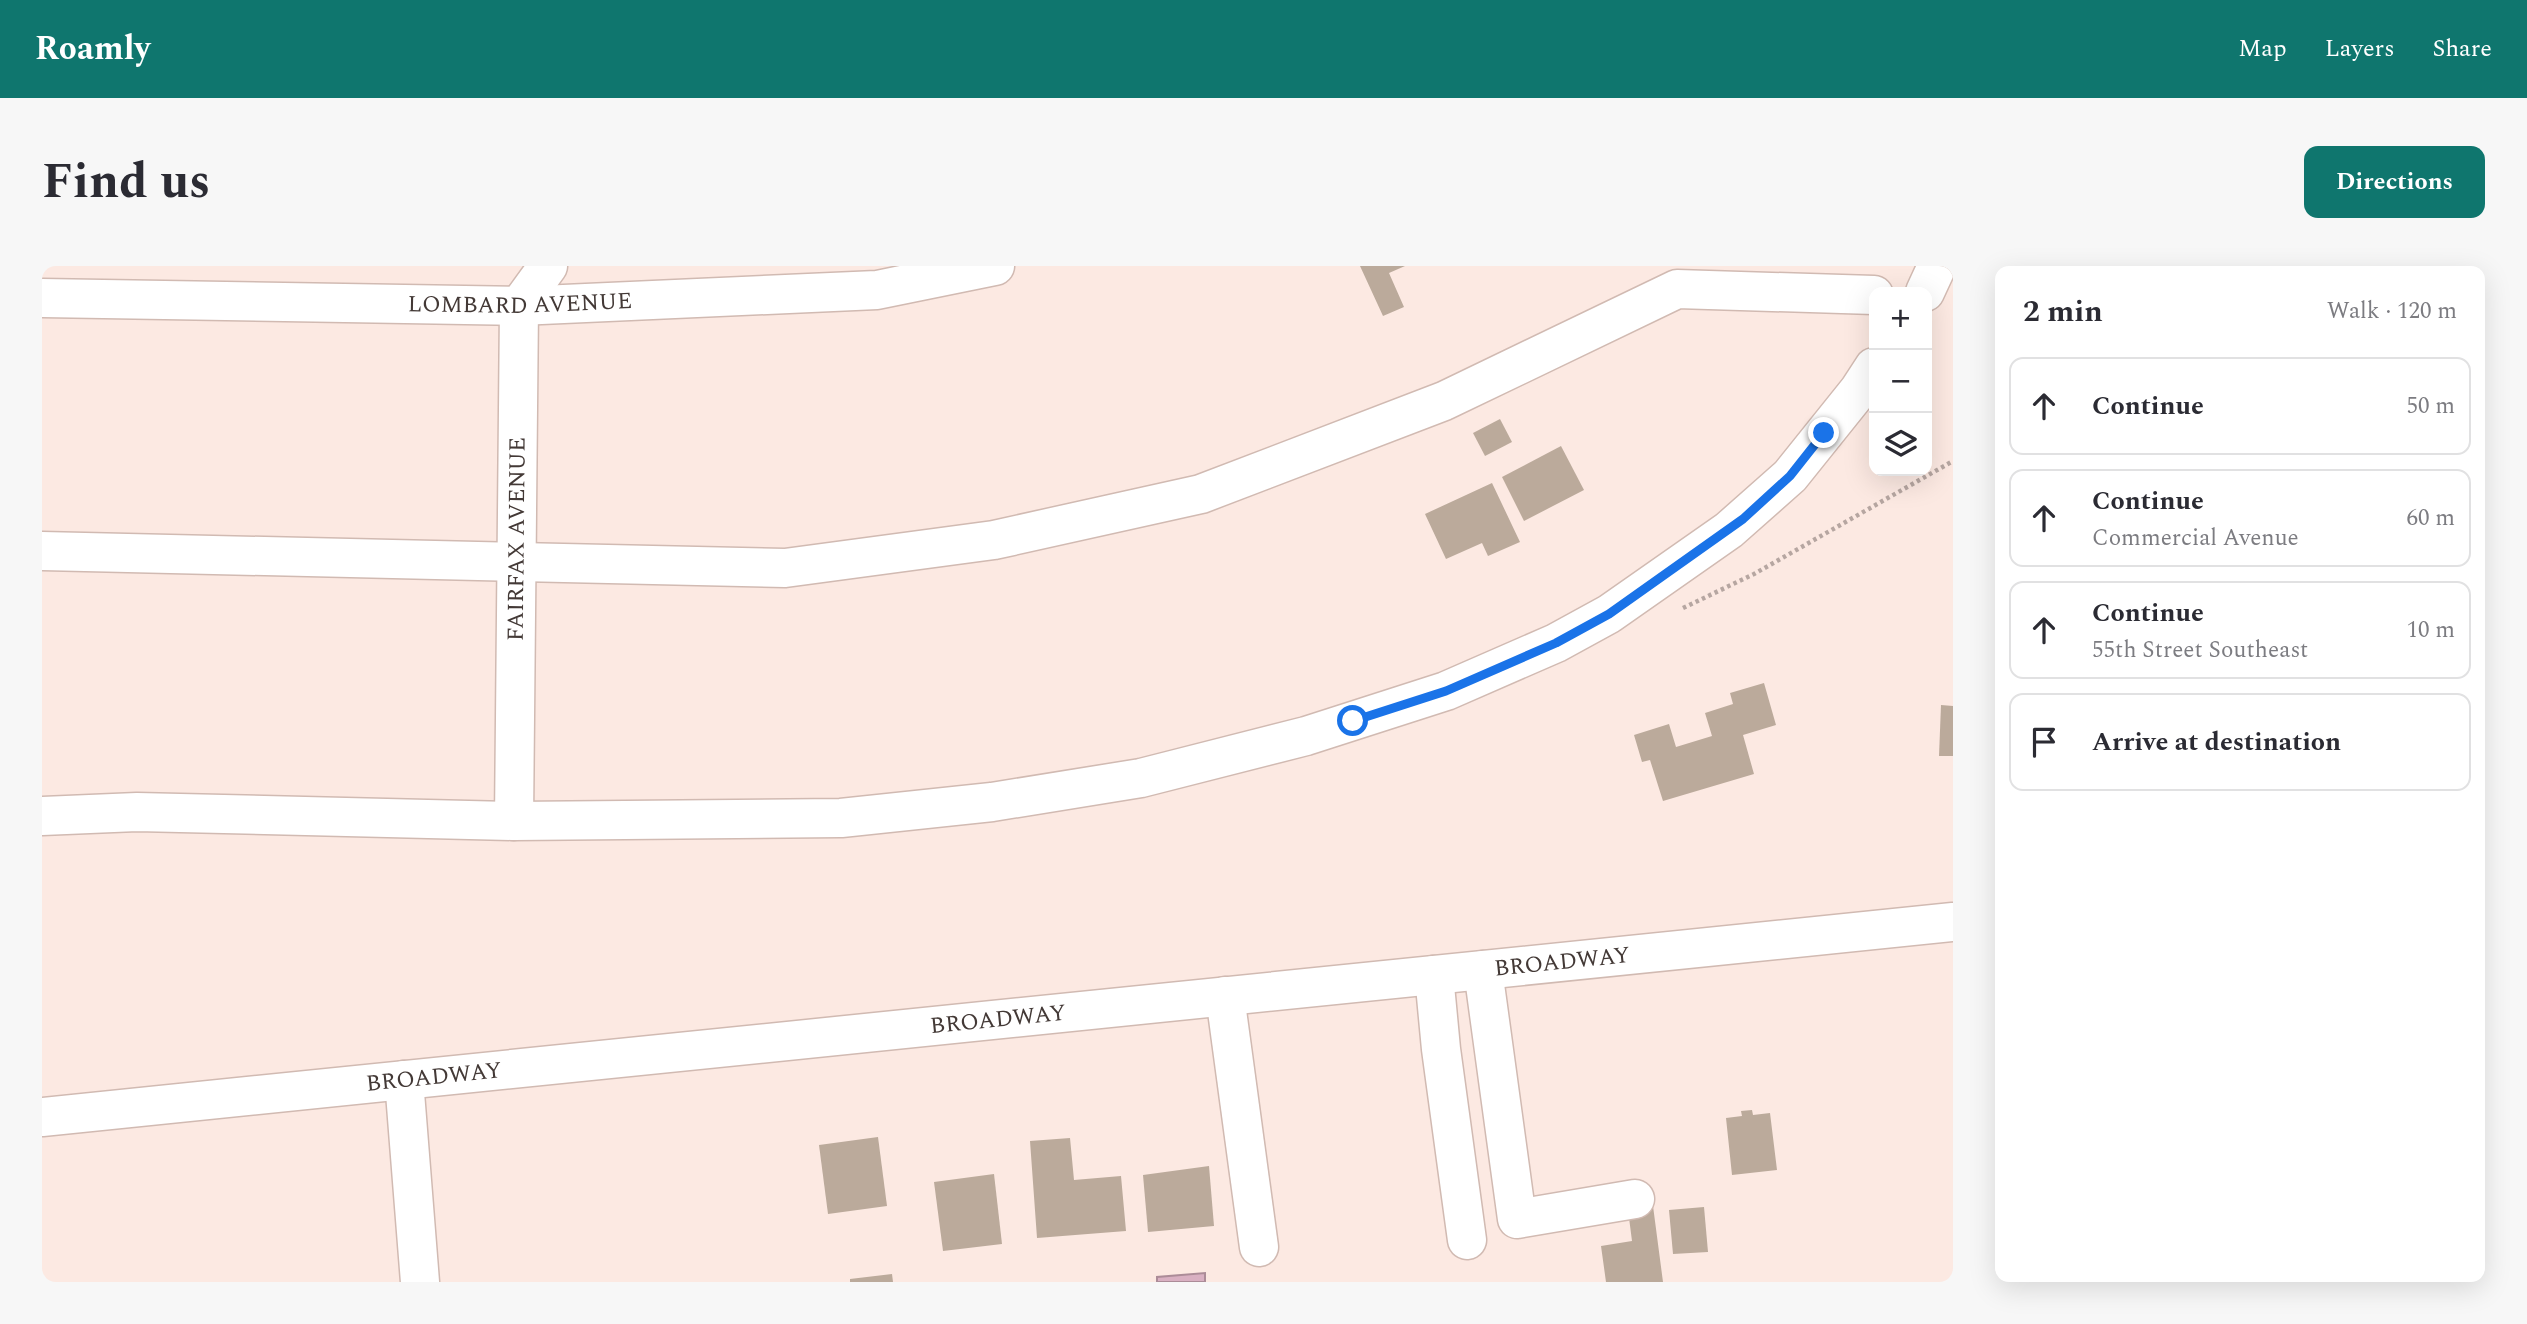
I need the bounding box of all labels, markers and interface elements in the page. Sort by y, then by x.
text: Roamly [35,24,150,74]
text: Map [2238,31,2287,67]
text: Layers [2325,31,2395,67]
text: Share [2433,31,2492,67]
text: Find us [42,145,210,220]
button: Directions [2304,146,2485,218]
street label: LOMBARD AVENUE [407,283,633,324]
map controls [1869,287,1932,476]
button: + [1869,287,1932,350]
text: 2 min [2023,289,2103,335]
text: Walk · 120 m [2327,294,2457,329]
button: − [1869,350,1932,413]
text: Continue [2092,386,2204,426]
icon: ahead [2025,387,2063,425]
text: 50 m [2406,389,2455,424]
button: layers [1869,413,1932,476]
route end [1808,417,1839,448]
street label: FAIRFAX AVENUE [498,437,535,641]
text: Continue [2092,481,2204,521]
icon: ahead [2025,499,2063,537]
text: 60 m [2406,501,2455,536]
text: Commercial Avenue [2092,521,2299,556]
text: Continue [2092,593,2204,633]
icon: ahead [2025,611,2063,649]
text: 10 m [2406,613,2455,648]
text: 55th Street Southeast [2092,633,2308,668]
route start [1337,705,1368,736]
text: Arrive at destination [2092,722,2341,762]
icon: arrive [2025,723,2063,761]
street label: BROADWAY [1492,938,1632,986]
street label: BROADWAY [928,995,1068,1044]
street label: BROADWAY [364,1053,504,1101]

